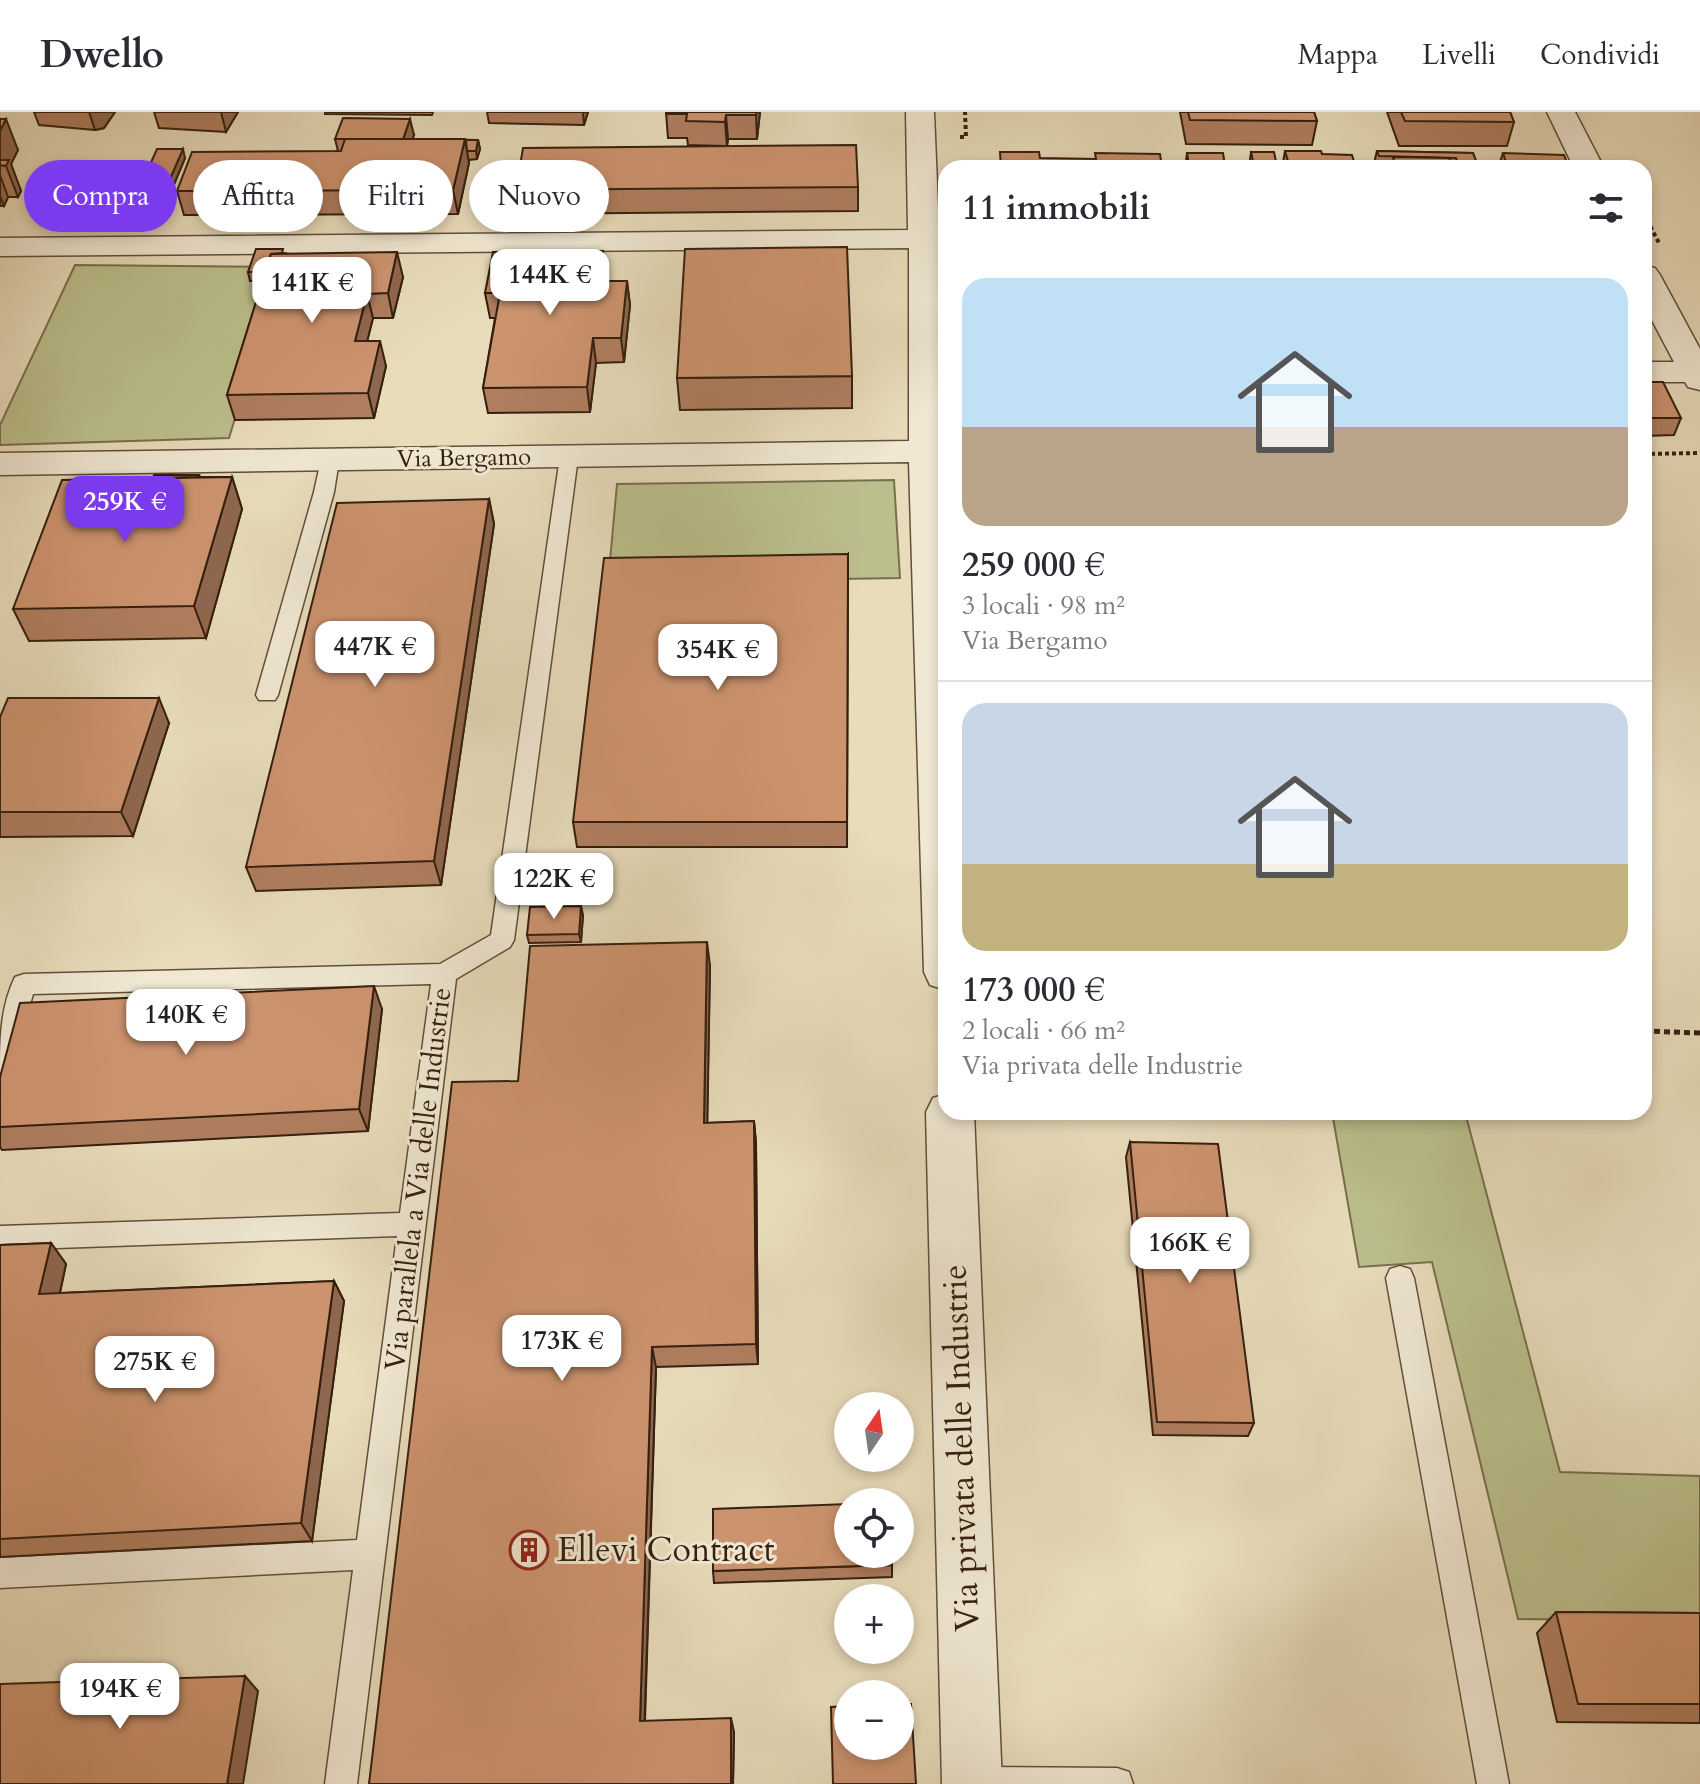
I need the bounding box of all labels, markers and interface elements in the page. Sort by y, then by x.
text: Dwello [40,29,164,81]
text: Mappa [1298,36,1378,74]
text: Livelli [1422,36,1496,74]
text: Condividi [1540,36,1660,74]
chip: Compra [24,160,177,232]
chip: Affitta [193,160,323,232]
chip: Filtri [339,160,453,232]
chip: Nuovo [469,160,609,232]
text: 11 immobili [962,185,1150,231]
icon: filters [1584,186,1628,230]
pin: 144K € [485,249,615,317]
pin: 141K € [247,257,377,325]
text: 144K € [508,257,592,292]
text: 141K € [270,265,354,300]
icon: home [1223,330,1367,474]
street label: Via Bergamo [397,440,531,476]
pin: 259K € [60,476,190,544]
text: 259K € [83,484,167,519]
text: 259 000 € [962,542,1105,588]
text: 3 locali · 98 m² [962,588,1125,623]
pin: 447K € [310,621,440,689]
text: Via Bergamo [962,623,1107,658]
pin: 354K € [653,624,783,692]
text: 447K € [333,629,417,664]
text: 354K € [676,632,760,667]
icon: home [1223,755,1367,899]
pin: 122K € [489,853,619,921]
text: 122K € [512,861,596,896]
text: 173 000 € [962,967,1105,1013]
street label: Via parallela a Via delle Industrie [376,985,460,1373]
pin: 140K € [121,989,251,1057]
text: 140K € [144,997,228,1032]
text: 2 locali · 66 m² [962,1013,1125,1048]
text: Via privata delle Industrie [962,1048,1243,1083]
pin: 166K € [1125,1217,1255,1285]
text: 166K € [1148,1225,1232,1260]
street label: Via privata delle Industrie [932,1264,990,1632]
pin: 173K € [497,1315,627,1383]
text: 173K € [520,1323,604,1358]
pin: 275K € [90,1336,220,1404]
text: 275K € [113,1344,197,1379]
north arrow [834,1392,914,1472]
map controls [834,1392,914,1760]
button: locate [834,1488,914,1568]
place label: Ellevi Contract [557,1527,775,1573]
building icon: Ellevi Contract [508,1529,550,1571]
button: + [834,1584,914,1664]
pin: 194K € [55,1663,185,1731]
text: 194K € [78,1671,162,1706]
button: − [834,1680,914,1760]

